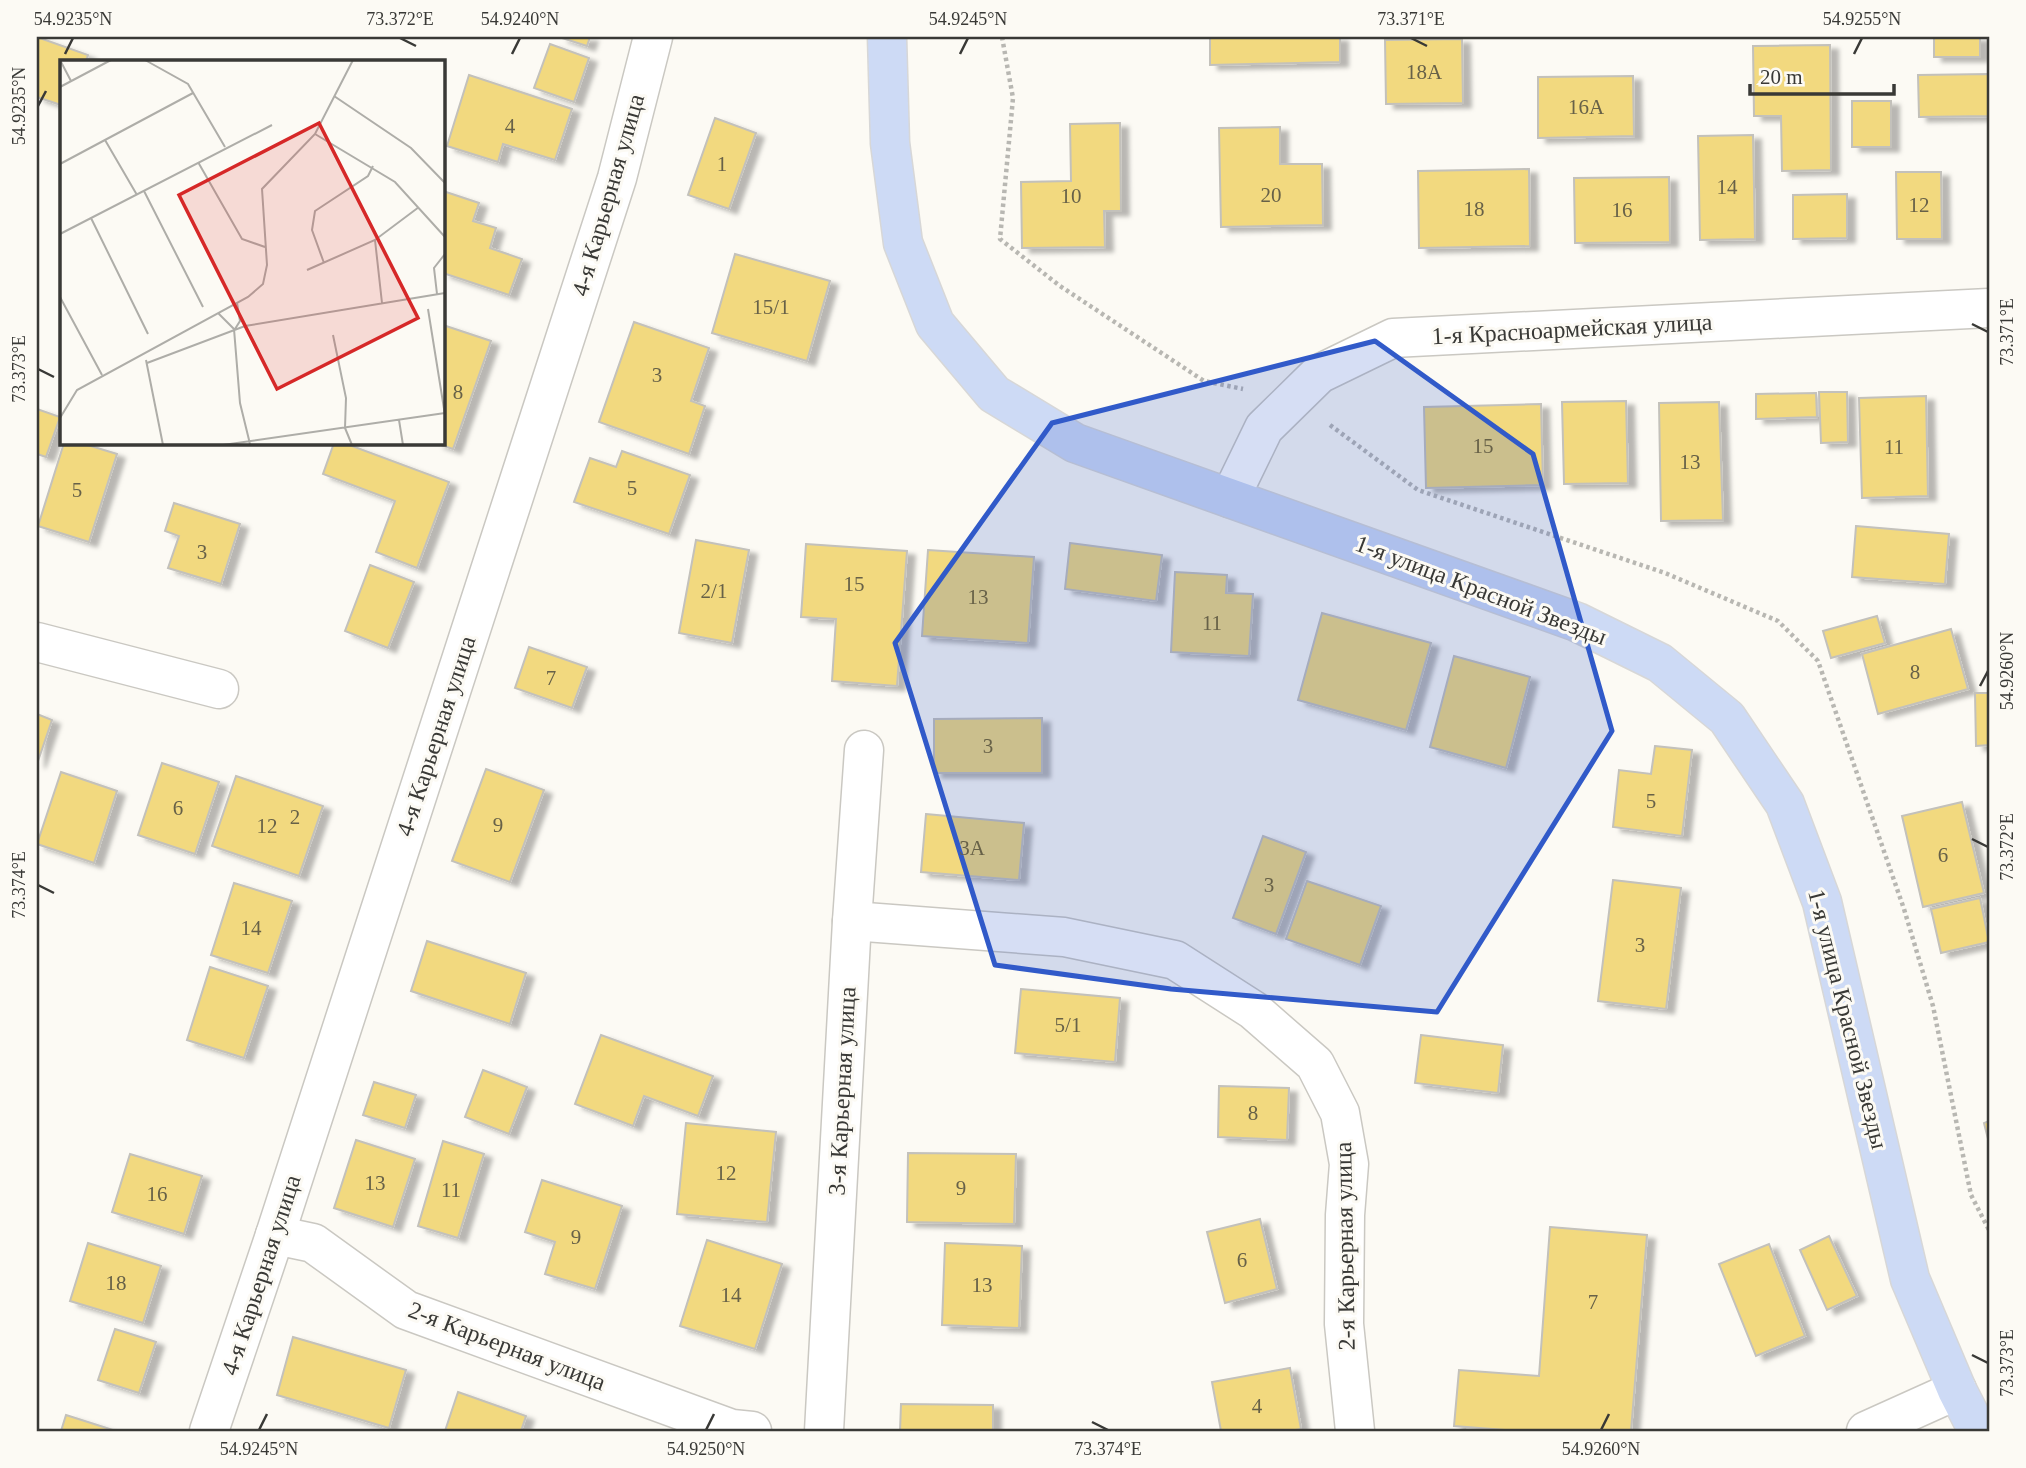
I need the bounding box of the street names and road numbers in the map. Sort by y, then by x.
street label: 4-я Карьерная улица [567,91,649,299]
street label: 1-я Красноармейская улица [1431,309,1713,349]
street label: 1-я улица Красной Звезды [1352,530,1610,650]
street label: 4-я Карьерная улица [391,632,481,839]
street label: 1-я улица Красной Звезды [1803,886,1893,1152]
street label: 3-я Карьерная улица [824,986,860,1196]
street label: 2-я Карьерная улица [1330,1141,1360,1351]
street label: 4-я Карьерная улица [216,1171,306,1378]
street label: 2-я Карьерная улица [405,1296,609,1396]

